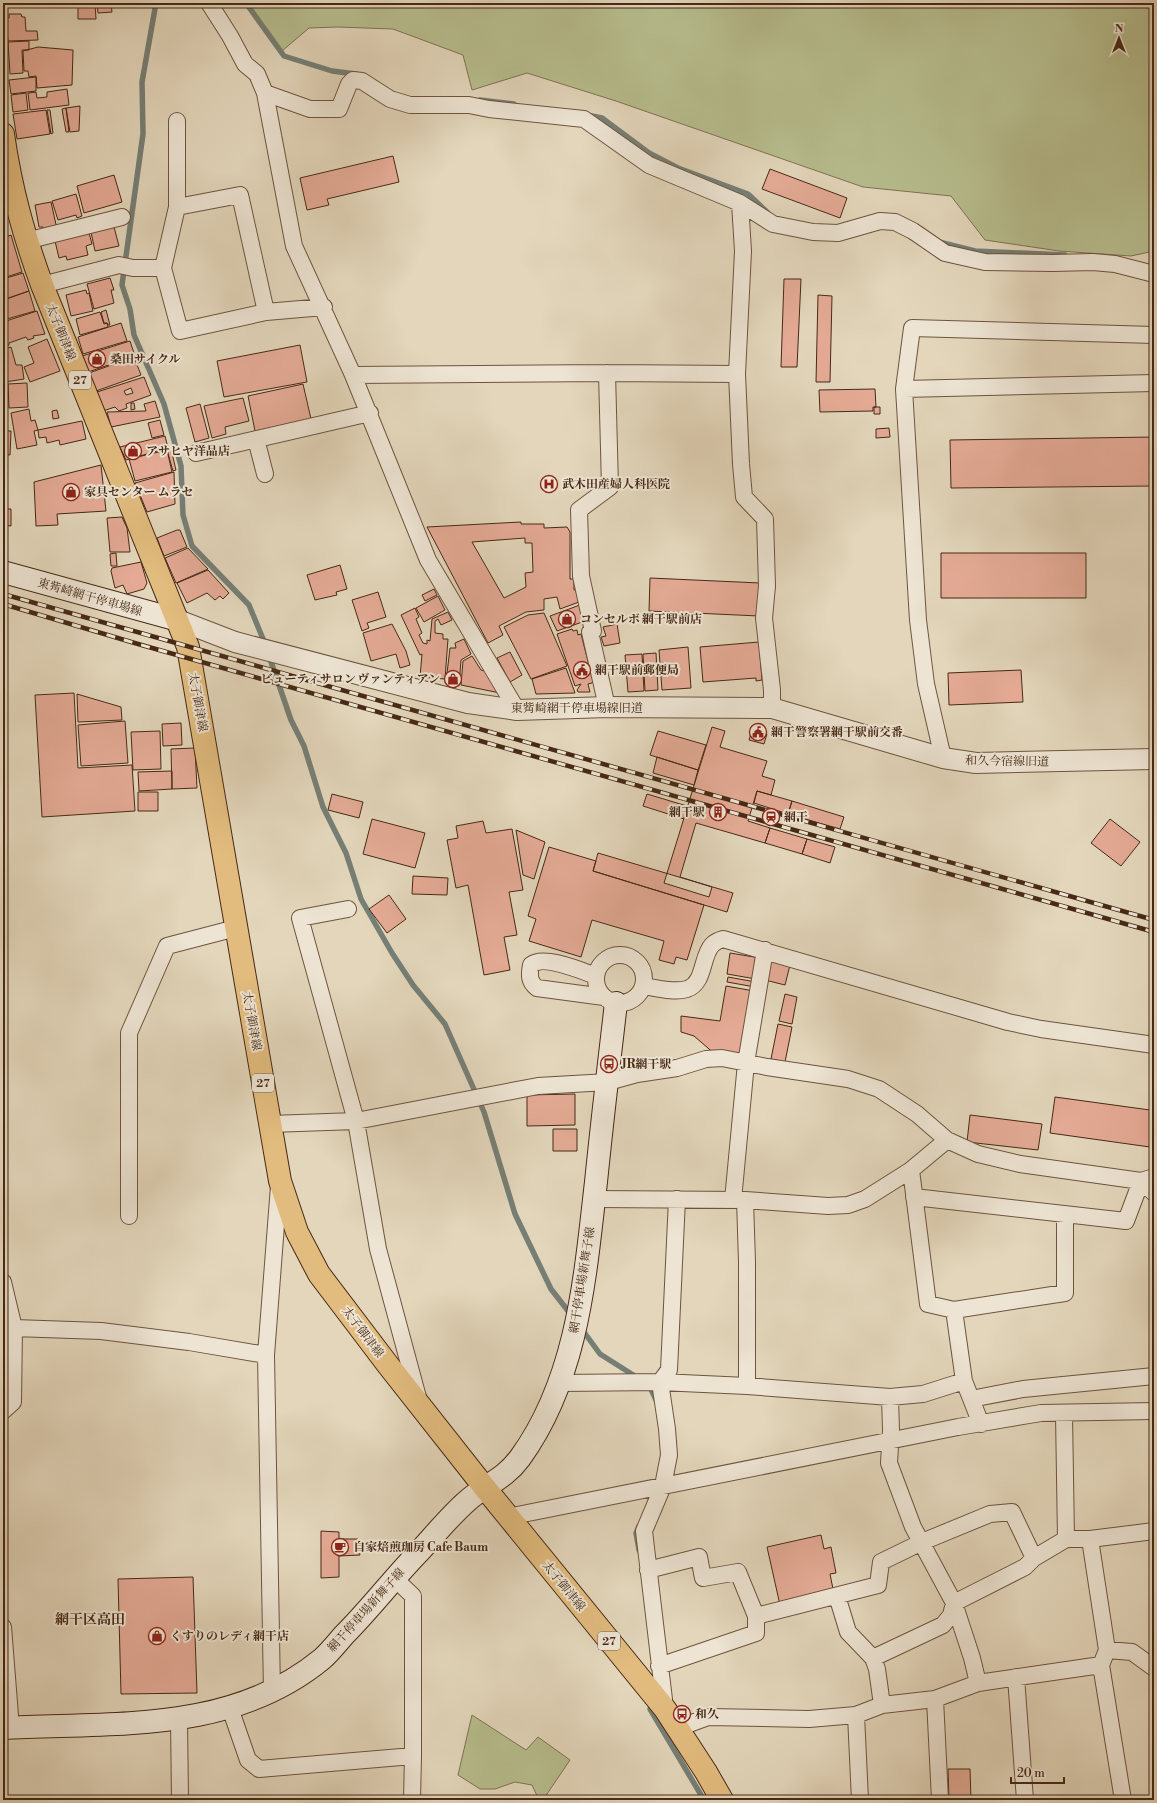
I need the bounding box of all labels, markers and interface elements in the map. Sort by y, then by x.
north arrow [1099,18,1139,58]
text: N [1115,22,1124,36]
street label: 太子御津線 [42,302,79,363]
shop icon: 桑田サイクル [87,349,107,369]
place label: 桑田サイクル [110,352,181,367]
road number: 27 [69,371,91,389]
shop icon: アサヒヤ洋品店 [123,441,143,461]
place label: アサヒヤ洋品店 [146,444,230,459]
hospital icon: 武木田産婦人科医院 [539,474,559,494]
place label: 武木田産婦人科医院 [562,477,670,492]
shop icon: 家具センター ムラセ [61,482,81,502]
place label: 家具センター ムラセ [84,485,193,500]
street label: 東觜崎網干停車場線 [36,575,144,620]
shop icon: コンセルボ 網干駅前店 [557,609,577,629]
place label: コンセルボ 網干駅前店 [580,612,702,627]
public building icon: 網干駅前郵便局 [572,660,592,680]
place label: 網干駅前郵便局 [595,663,679,678]
shop icon: ビューティサロン ヴァンティアン [443,669,463,689]
street label: 太子御津線 [185,671,210,733]
place label: ビューティサロン ヴァンティアン [261,672,440,687]
street label: 東觜崎網干停車場線旧道 [511,701,643,716]
public building icon: 網干警察署網干駅前交番 [748,722,768,742]
place label: 網干警察署網干駅前交番 [771,725,903,740]
street label: 和久今宿線旧道 [965,753,1049,770]
building icon: 網干駅 [708,802,728,822]
place label: 網干駅 [669,805,705,820]
station icon: 網干 [761,807,781,827]
place label: 網干 [784,810,808,825]
street label: 太子御津線 [239,990,264,1052]
bus stop icon: JR網干駅 [599,1054,619,1074]
place label: JR網干駅 [620,1057,672,1072]
road number: 27 [252,1074,274,1092]
street label: 網干停車場新舞子線 [567,1226,598,1335]
street label: 太子御津線 [339,1304,387,1361]
cafe icon: 自家焙煎珈房 Cafe Baum [330,1537,350,1557]
place label: 自家焙煎珈房 Cafe Baum [353,1540,488,1555]
street label: 太子御津線 [539,1558,588,1614]
street label: 網干停車場新舞子線 [325,1565,408,1655]
district label: 網干区高田 [55,1611,125,1629]
shop icon: くすりのレディ網干店 [147,1626,167,1646]
place label: くすりのレディ網干店 [170,1629,289,1644]
road number: 27 [598,1632,620,1650]
bus stop icon: 和久 [672,1704,692,1724]
place label: 和久 [695,1707,719,1722]
scale bar [1011,1759,1064,1785]
text: 20 m [1017,1766,1045,1781]

